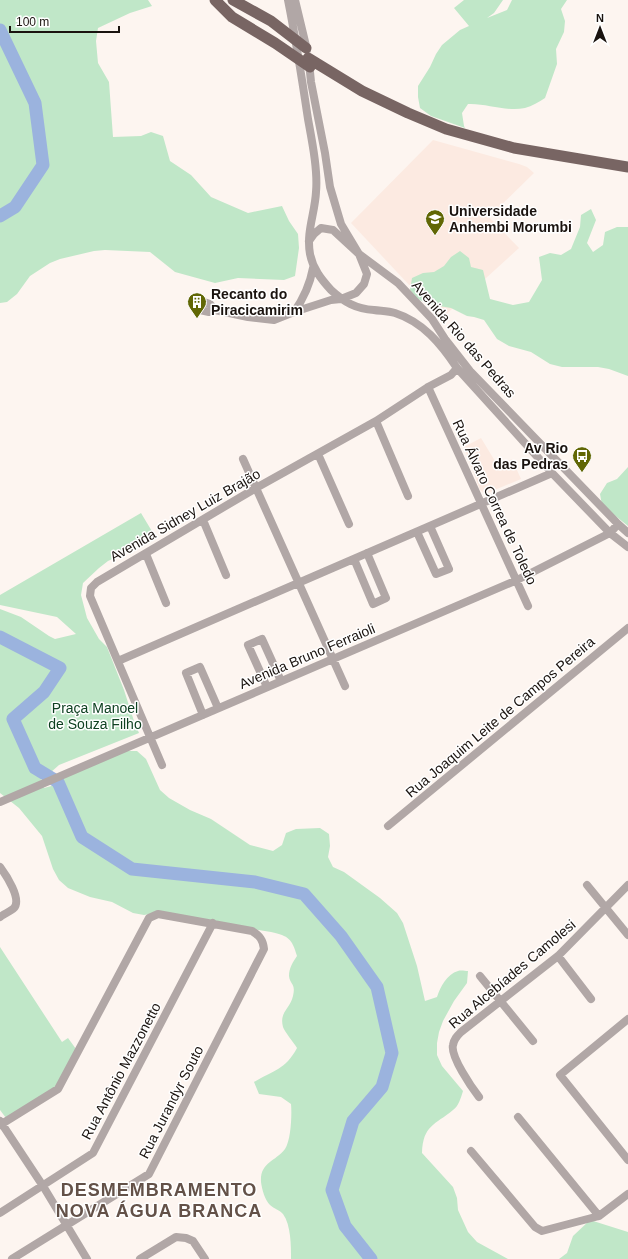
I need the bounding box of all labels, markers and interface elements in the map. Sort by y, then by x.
scale bar [10,8,119,34]
north arrow [580,8,620,48]
text: N [596,12,604,24]
text: 100 m [16,15,49,29]
place label: Universidade Anhembi Morumbi [449,203,572,235]
school or university icon: Universidade Anhembi Morumbi [424,208,446,236]
street label: Avenida Rio das Pedras [409,277,519,401]
place label: Recanto do Piracicamirim [211,286,303,318]
building icon: Recanto do Piracicamirim [186,291,208,319]
street label: Rua Álvaro Correa de Toledo [450,417,540,587]
place label: Av Rio das Pedras [493,440,568,472]
bus stop icon: Av Rio das Pedras [571,445,593,473]
street label: Avenida Sidney Luiz Brajão [107,465,263,565]
street label: Avenida Bruno Ferraioli [237,620,377,692]
street label: Rua Joaquim Leite de Campos Pereira [402,633,598,801]
park label: Praça Manoel de Souza Filho [48,700,142,732]
street label: Rua Alcebíades Camolesi [445,916,579,1032]
street label: Rua Antônio Mazzonetto [78,1000,164,1142]
street label: Rua Jurandyr Souto [136,1043,206,1161]
district label: DESMEMBRAMENTO NOVA ÁGUA BRANCA [56,1180,262,1221]

